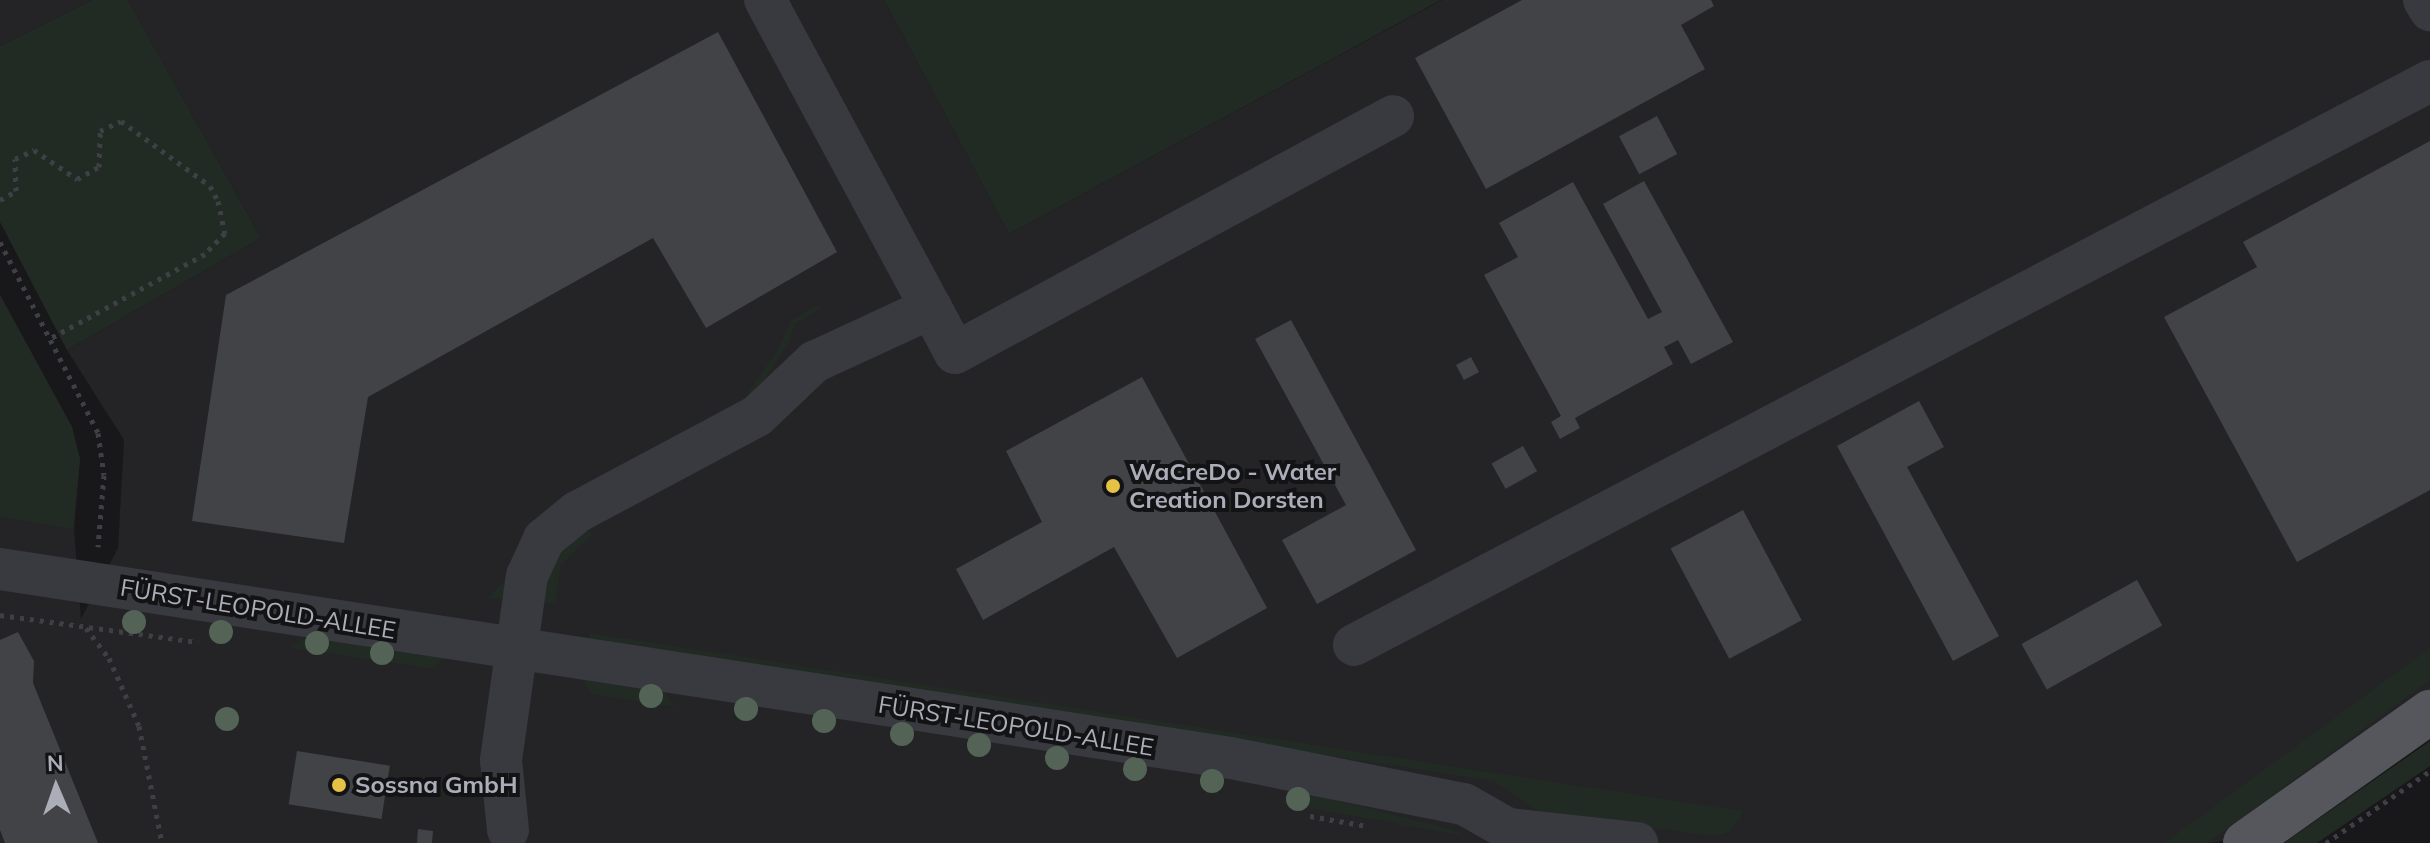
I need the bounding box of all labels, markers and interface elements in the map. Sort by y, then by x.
place label: WaCreDo - Water Creation Dorsten [1129,458,1336,514]
marker: WaCreDo - Water Creation Dorsten [1104,477,1122,495]
street label: FÜRST-LEOPOLD-ALLEE [118,573,398,645]
street label: FÜRST-LEOPOLD-ALLEE [876,690,1156,762]
north arrow [16,747,96,827]
text: N [46,749,64,777]
place label: Sossna GmbH [355,771,517,799]
marker: Sossna GmbH [330,776,348,794]

